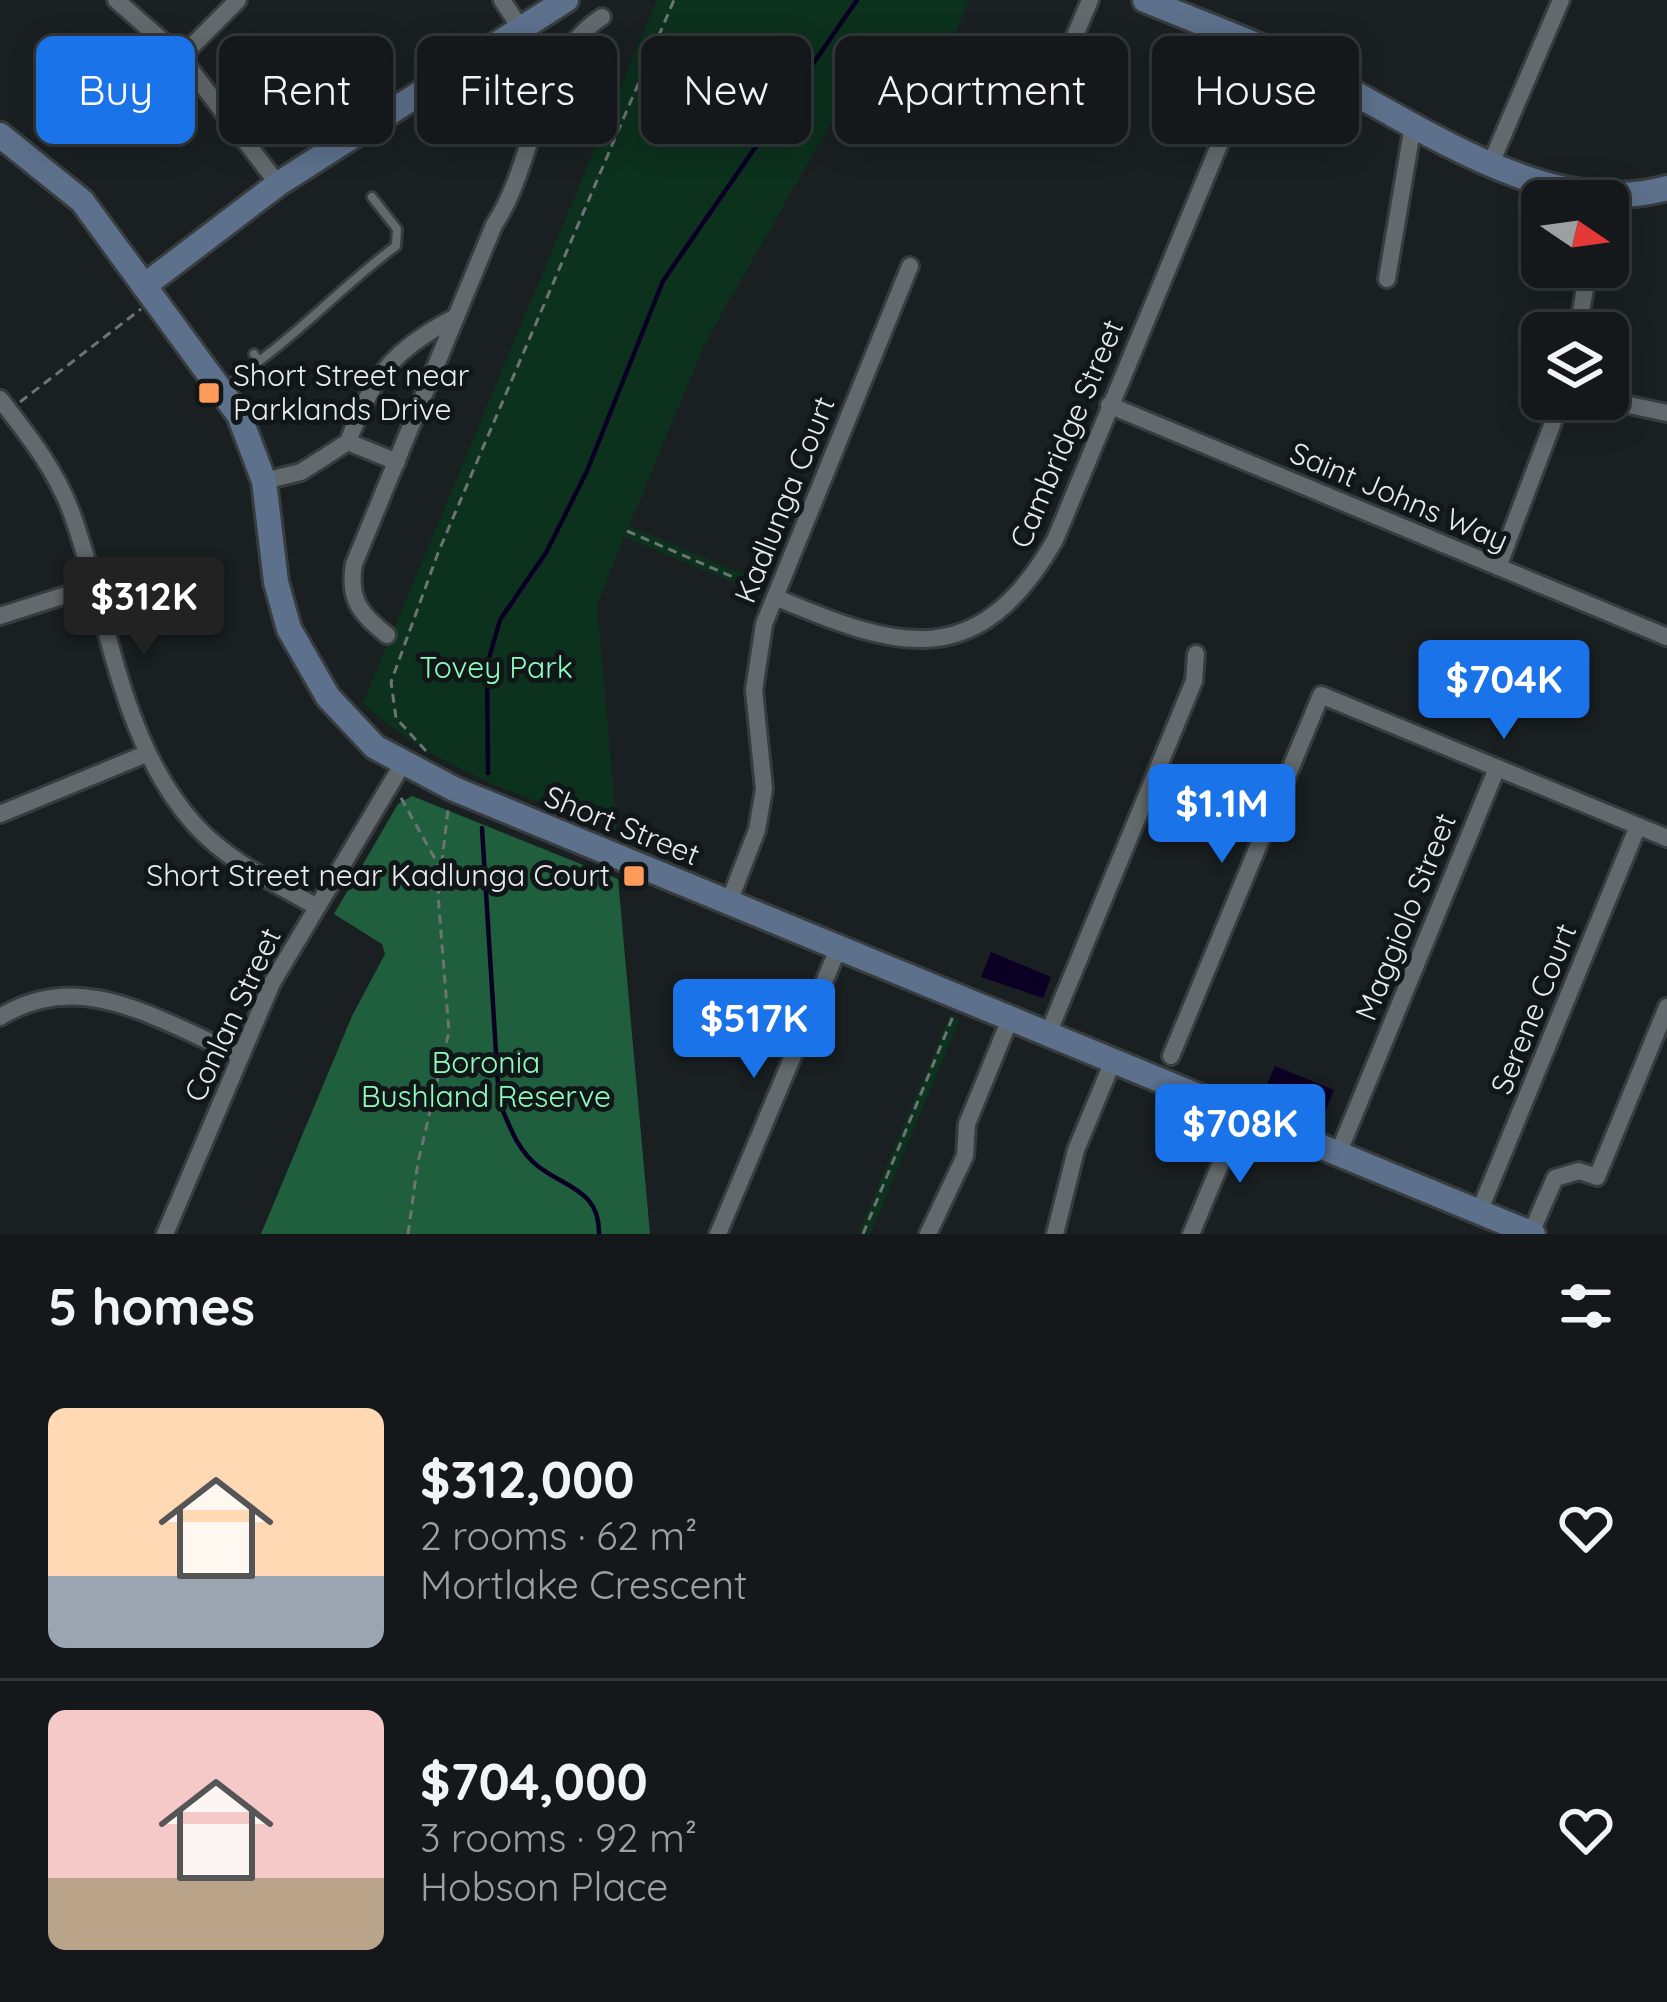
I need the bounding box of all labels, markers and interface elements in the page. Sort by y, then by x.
chip: Buy [36,36,195,144]
chip: Rent [219,36,393,144]
chip: Filters [417,36,617,144]
chip: New [641,36,811,144]
chip: Apartment [835,36,1128,144]
chip: House [1152,36,1359,144]
north arrow [1521,180,1629,288]
map controls [1521,180,1629,420]
button: layers [1521,312,1629,420]
street label: Cambridge Street [1001,314,1131,554]
place label: Short Street near Parklands Drive [233,356,470,428]
marker: Short Street near Parklands Drive [196,380,222,406]
street label: Kadlunga Court [725,391,843,608]
street label: Saint Johns Way [1285,433,1514,559]
pin: $312K [60,557,228,659]
text: $312K [90,571,198,620]
pin: $704K [1420,640,1588,742]
park label: Tovey Park [419,648,573,686]
text: $704K [1445,654,1563,703]
pin: $1.1M [1138,764,1306,866]
street label: Short Street [539,777,705,873]
text: $1.1M [1175,778,1269,827]
street label: Maggiolo Street [1346,808,1464,1026]
place label: Short Street near Kadlunga Court [146,856,610,894]
marker: Short Street near Kadlunga Court [621,863,647,889]
street label: Serene Court [1482,918,1585,1099]
street label: Conlan Street [175,922,289,1108]
pin: $517K [670,979,838,1081]
text: $517K [700,993,808,1042]
park label: Boronia Bushland Reserve [361,1043,611,1115]
pin: $708K [1156,1084,1324,1186]
text: $708K [1182,1098,1298,1147]
icon: filters [1553,1273,1619,1339]
text: 5 homes [48,1274,255,1338]
text: $312,000 [420,1447,635,1511]
icon: home [144,1456,288,1600]
icon: heart [1553,1495,1619,1561]
text: 2 rooms · 62 m² [420,1511,697,1560]
text: Mortlake Crescent [420,1560,747,1609]
text: $704,000 [420,1749,648,1813]
icon: home [144,1758,288,1902]
icon: heart [1553,1797,1619,1863]
text: 3 rooms · 92 m² [420,1813,697,1862]
text: Hobson Place [420,1862,668,1911]

